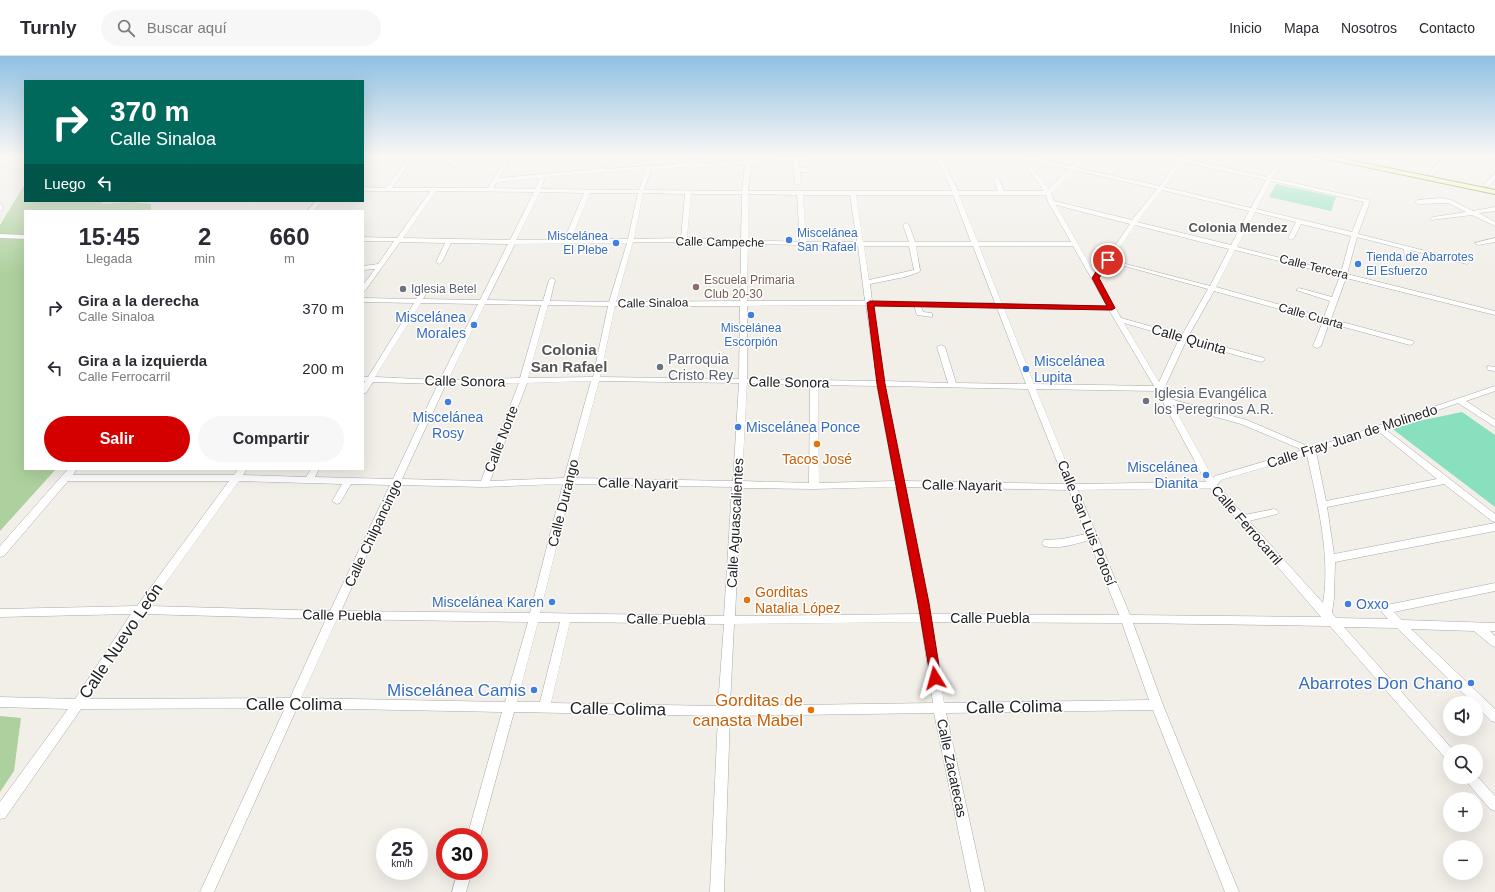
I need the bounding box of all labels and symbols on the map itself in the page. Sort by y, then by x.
district label: Colonia Mendez [1189,220,1288,235]
place label: Miscelánea San Rafael [797,226,858,254]
place label: Miscelánea El Plebe [547,229,608,257]
street label: Calle Campeche [676,234,765,250]
marker: Miscelánea San Rafael [784,235,794,245]
marker: Miscelánea El Plebe [611,238,621,248]
pin [1091,243,1125,277]
place label: Tienda de Abarrotes El Esfuerzo [1366,250,1474,278]
street label: Calle Tercera [1278,252,1350,282]
marker: Tienda de Abarrotes El Esfuerzo [1353,259,1363,269]
place label: Escuela Primaria Club 20-30 [704,273,795,301]
place label: Iglesia Betel [411,282,476,296]
marker: Escuela Primaria Club 20-30 [691,282,701,292]
marker: Iglesia Betel [398,284,408,294]
street label: Calle Sinaloa [618,295,689,311]
street label: Calle Cuarta [1277,300,1345,332]
place label: Miscelánea Morales [395,309,466,341]
marker: Miscelánea Escorpión [746,310,756,320]
marker: Miscelánea Morales [469,320,479,330]
place label: Miscelánea Escorpión [721,321,782,349]
street label: Calle Quinta [1150,321,1228,357]
district label: Colonia San Rafael [531,341,607,375]
place label: Parroquia Cristo Rey [668,351,733,383]
place label: Miscelánea Lupita [1034,353,1105,385]
marker: Parroquia Cristo Rey [655,362,665,372]
marker: Miscelánea Lupita [1021,364,1031,374]
street label: Calle Sonora [424,372,506,390]
street label: Calle Sonora [748,373,830,391]
place label: Iglesia Evangélica los Peregrinos A.R. [1154,385,1274,417]
marker: Iglesia Evangélica los Peregrinos A.R. [1141,396,1151,406]
marker: Miscelánea Rosy [443,397,453,407]
street label: Calle Fray Juan de Molinedo [1265,401,1439,471]
street label: Calle Norte [481,403,521,475]
place label: Miscelánea Rosy [413,409,484,441]
place label: Miscelánea Ponce [746,419,861,435]
marker: Miscelánea Ponce [733,422,743,432]
marker: Tacos José [812,439,822,449]
place label: Tacos José [782,451,852,467]
street label: Calle Durango [544,457,582,548]
street label: Calle Aguascalientes [724,458,746,588]
street label: Calle San Luis Potosí [1055,458,1120,588]
place label: Miscelánea Dianita [1127,459,1198,491]
marker: Miscelánea Dianita [1201,470,1211,480]
street label: Calle Nayarit [598,474,678,492]
street label: Calle Nayarit [922,476,1002,494]
street label: Calle Chilpancingo [341,477,405,589]
street label: Calle Ferrocarril [1208,482,1286,568]
street label: Calle Nuevo León [75,580,167,702]
place label: Gorditas Natalia López [755,584,841,616]
place label: Miscelánea Karen [432,594,544,610]
marker: Gorditas Natalia López [742,595,752,605]
place label: Oxxo [1356,596,1389,612]
marker: Miscelánea Karen [547,597,557,607]
marker: Oxxo [1343,599,1353,609]
street label: Calle Puebla [302,606,382,624]
street label: Calle Puebla [626,610,706,628]
street label: Calle Puebla [950,610,1030,626]
position arrow [914,657,956,699]
place label: Abarrotes Don Chano [1299,674,1463,693]
marker: Abarrotes Don Chano [1466,678,1476,688]
place label: Miscelánea Camis [387,681,526,700]
marker: Miscelánea Camis [529,685,539,695]
place label: Gorditas de canasta Mabel [692,691,803,730]
street label: Calle Colima [246,695,343,714]
street label: Calle Colima [966,697,1063,717]
street label: Calle Colima [570,699,667,719]
marker: Gorditas de canasta Mabel [806,705,816,715]
street label: Calle Zacatecas [934,717,970,819]
speed limit sign: 30 [436,828,488,880]

